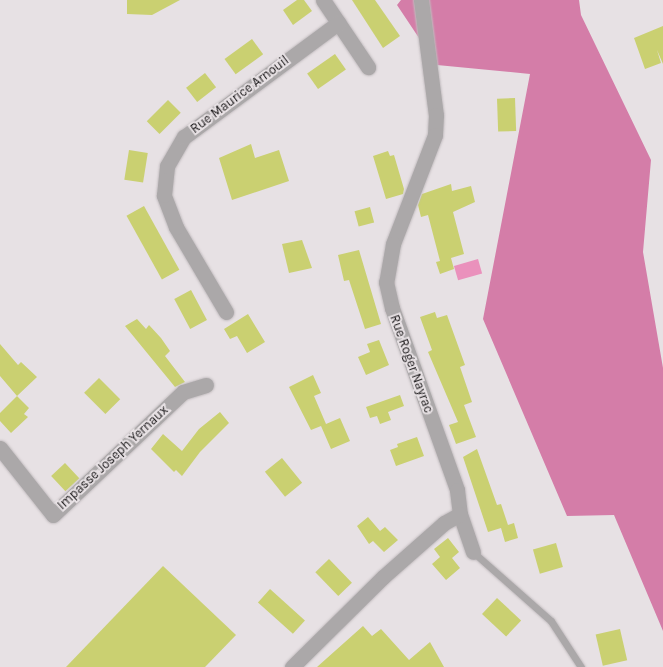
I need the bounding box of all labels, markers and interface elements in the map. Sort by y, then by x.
street label: Rue Maurice Arnouil [188,53,292,137]
street label: Rue Roger Nayrac [386,313,436,415]
street label: Impasse Joseph Yernaux [54,403,172,513]

